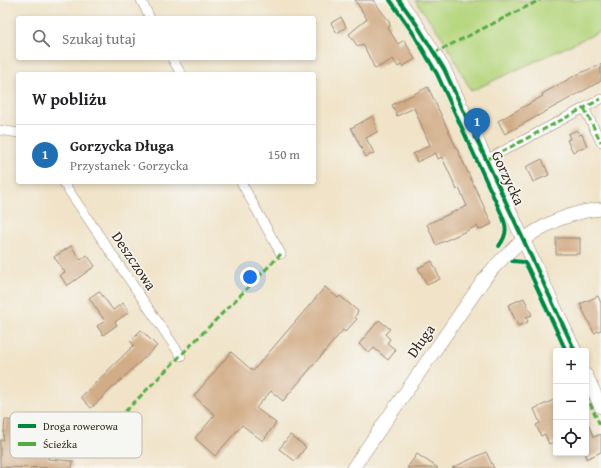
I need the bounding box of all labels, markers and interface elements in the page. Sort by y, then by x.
search box [16,16,316,60]
icon: search [30,27,52,49]
text: Szukaj tutaj [62,28,136,49]
text: W pobliżu [32,86,107,111]
pin: 1 [464,108,490,141]
text: Gorzycka Długa [70,135,174,156]
text: 1 [42,145,48,164]
text: 150 m [268,145,300,164]
street label: Gorzycka [487,147,530,208]
text: Przystanek · Gorzycka [70,156,188,175]
street label: Deszczowa [107,227,162,294]
your location [240,267,260,287]
street label: Długa [402,320,440,362]
map controls [553,348,589,456]
button: + [553,348,589,384]
button: − [553,384,589,420]
legend [10,412,142,458]
text: Droga rowerowa [43,418,119,434]
button: locate [553,420,589,456]
text: Ścieżka [43,436,78,452]

